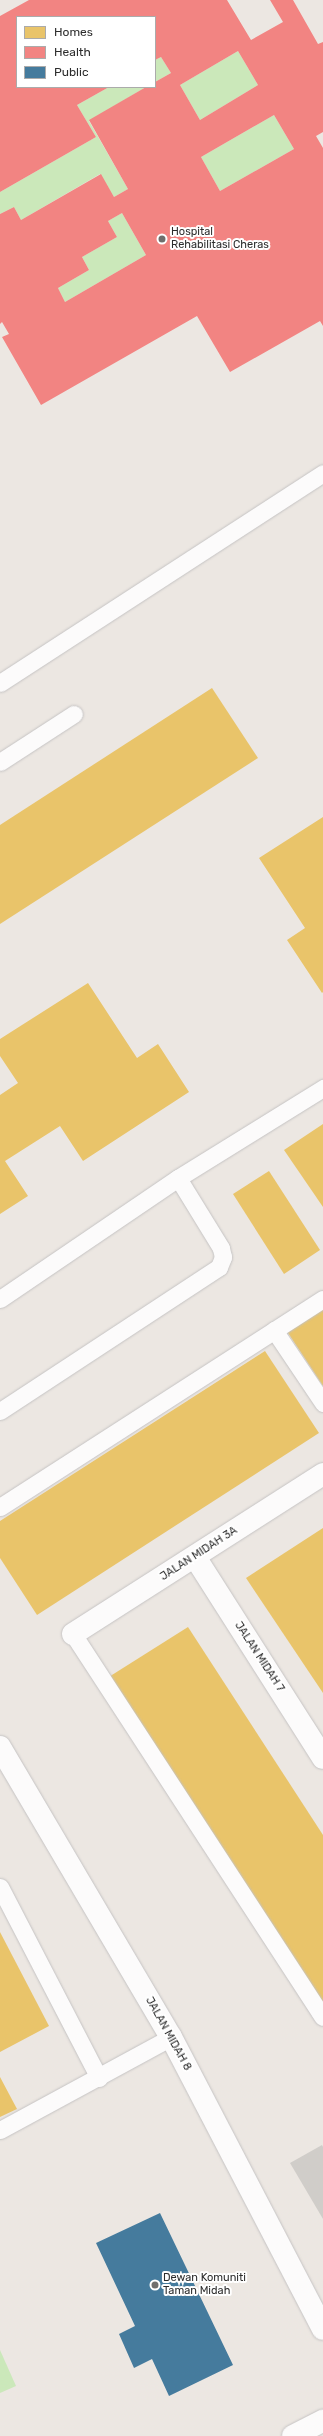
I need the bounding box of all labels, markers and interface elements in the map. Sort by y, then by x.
legend [16,16,156,88]
text: Homes [54,25,93,39]
text: Health [54,45,91,59]
text: Public [54,65,89,79]
place label: Hospital Rehabilitasi Cheras [171,226,269,252]
marker: Hospital Rehabilitasi Cheras [156,233,168,245]
street label: JALAN MIDAH 3A [158,1524,240,1584]
street label: JALAN MIDAH 7 [231,1620,287,1694]
street label: JALAN MIDAH 8 [142,1995,194,2073]
place label: Dewan Komuniti Taman Midah [163,2272,246,2298]
marker: Dewan Komuniti Taman Midah [150,2280,160,2290]

